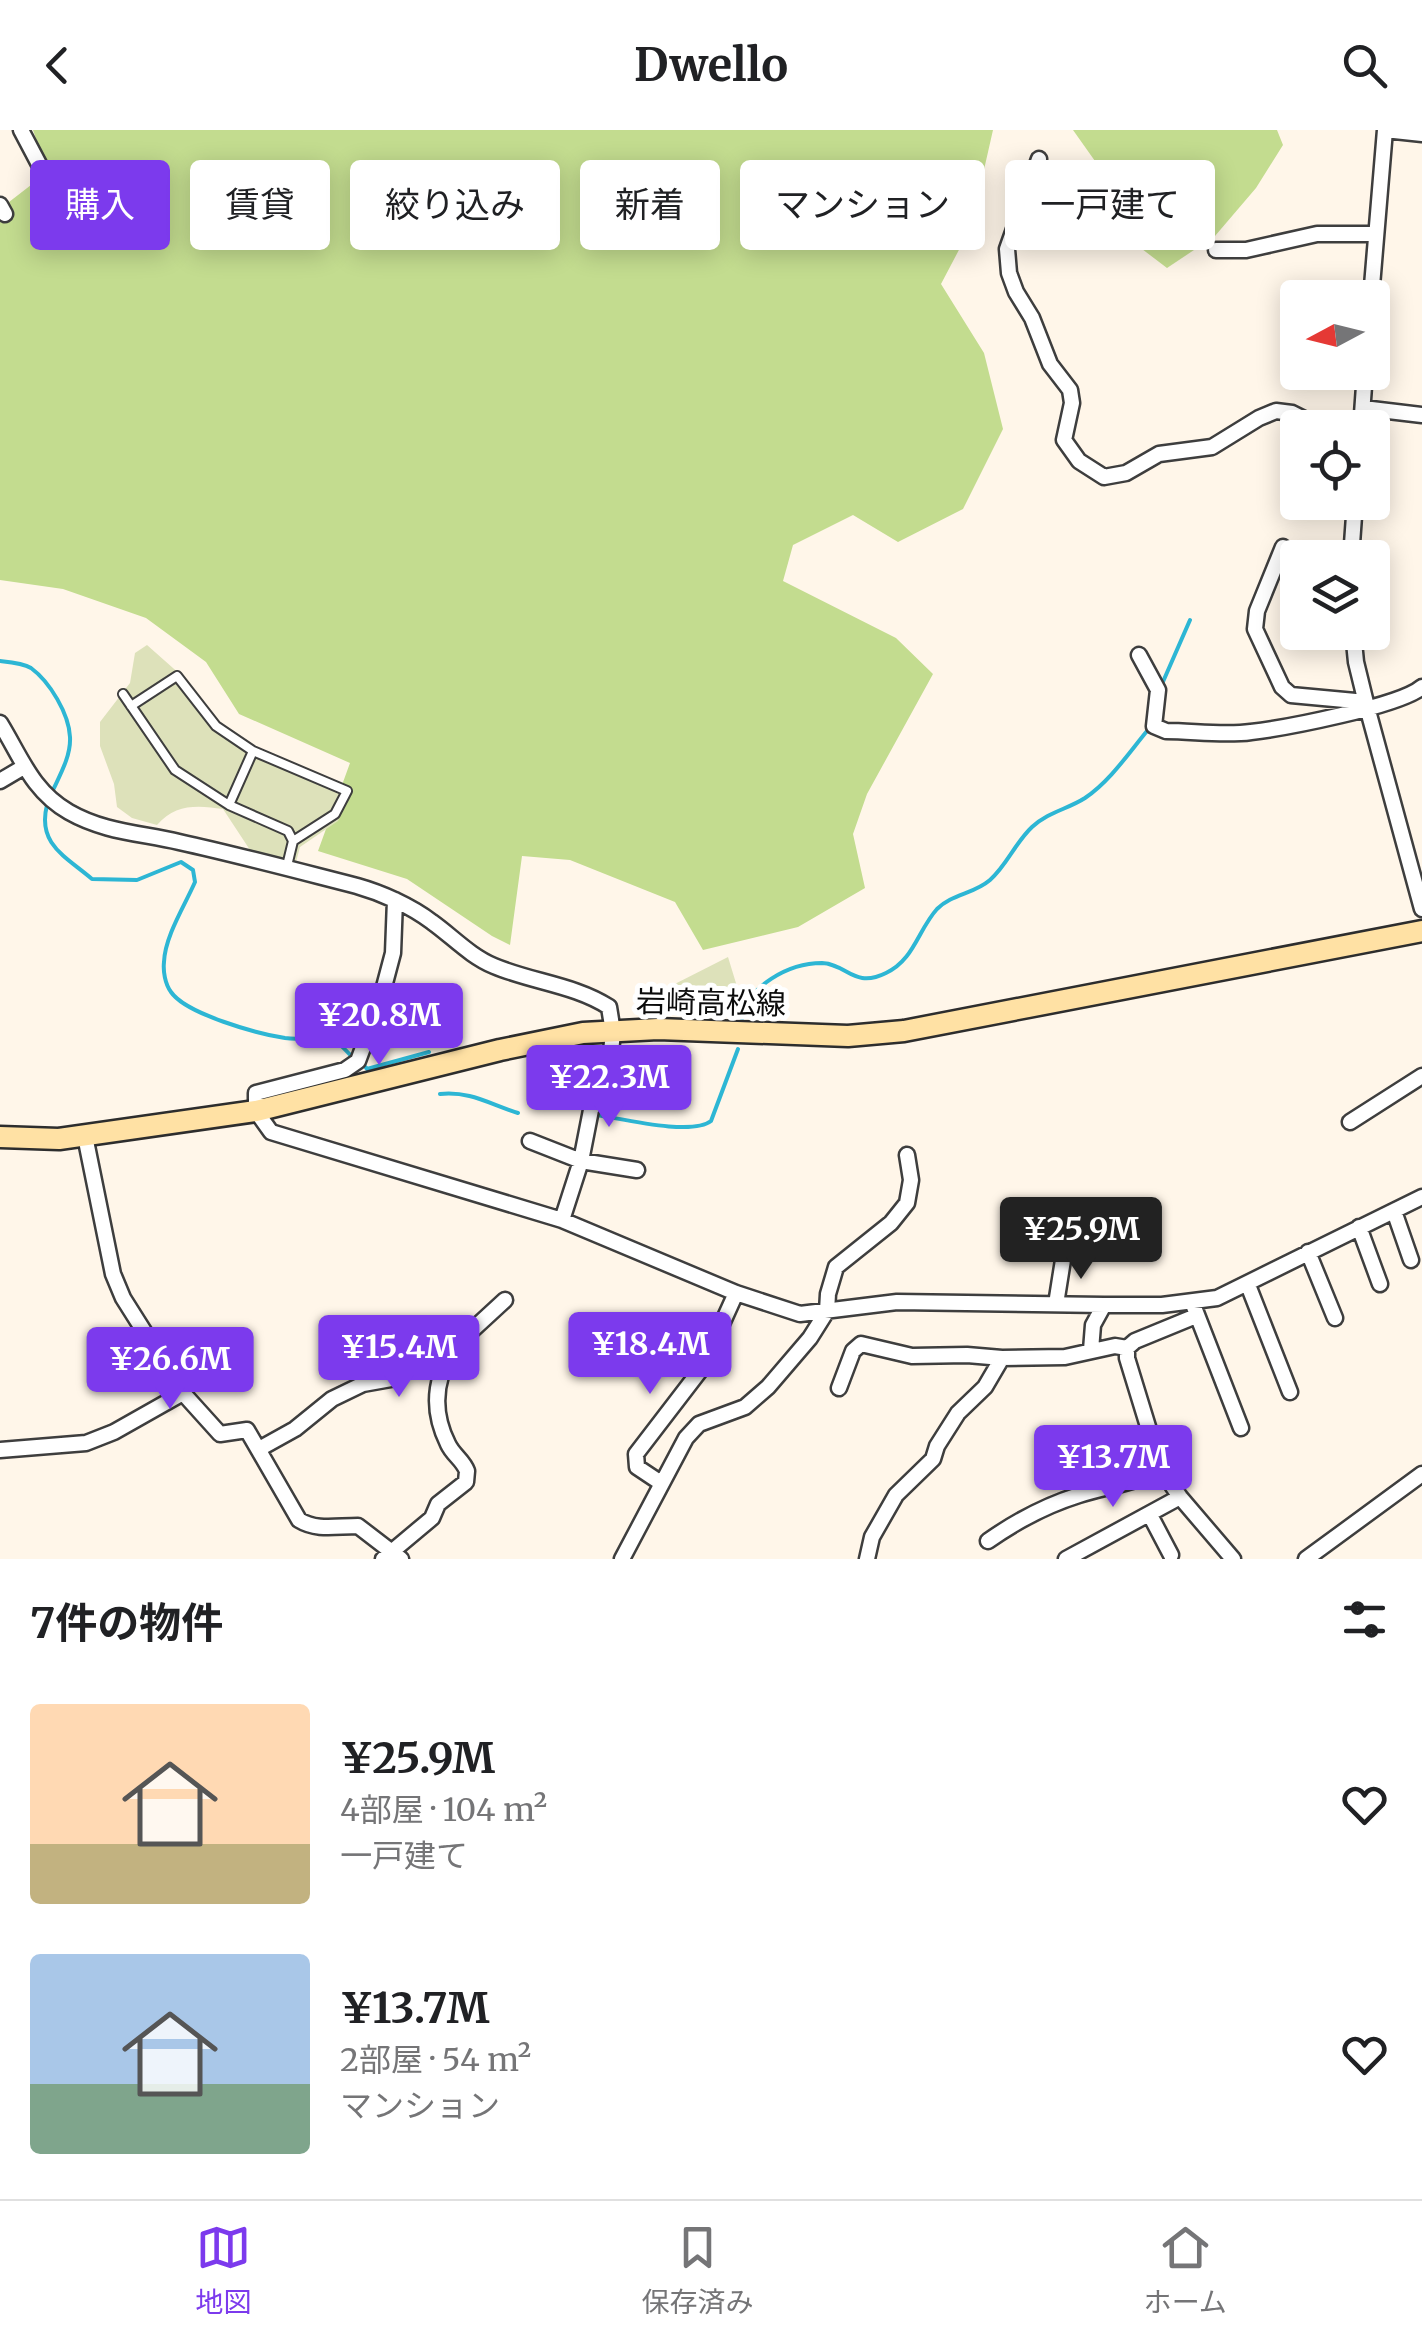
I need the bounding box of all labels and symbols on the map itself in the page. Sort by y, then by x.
north arrow [1280,280,1390,390]
street label: 岩崎高松線 [636,982,786,1022]
pin: ¥20.8M [298,983,460,1068]
pin: ¥22.3M [528,1045,690,1130]
pin: ¥25.9M [1000,1197,1162,1282]
pin: ¥18.4M [569,1312,731,1397]
pin: ¥15.4M [318,1315,480,1400]
pin: ¥26.6M [89,1327,251,1412]
pin: ¥13.7M [1032,1425,1194,1510]

